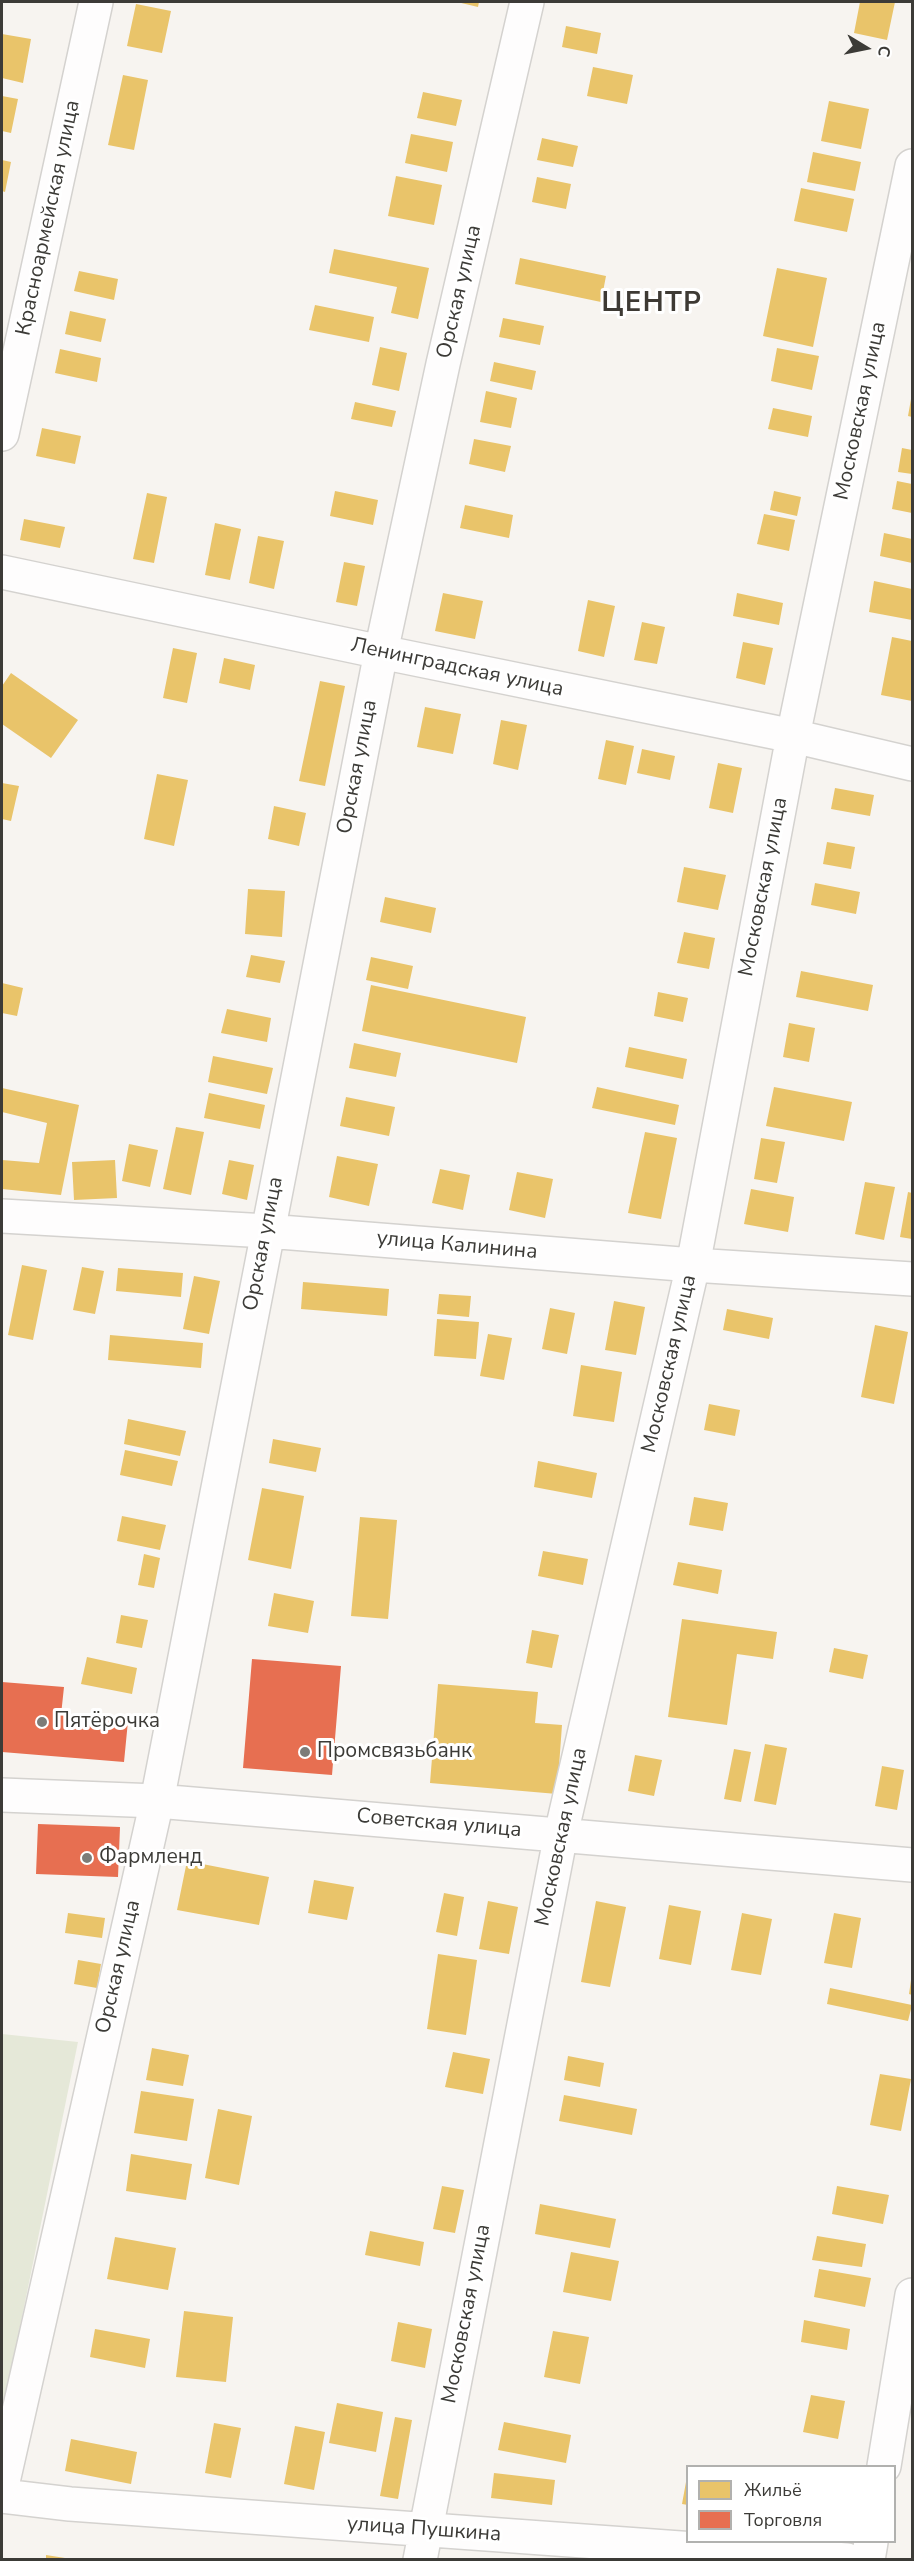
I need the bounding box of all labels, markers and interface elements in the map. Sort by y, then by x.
north arrow [836,18,896,78]
text: С [872,44,896,58]
street label: Красноармейская улица [12,98,86,338]
street label: Орская улица [432,223,488,361]
district label: ЦЕНТР [602,288,702,320]
street label: Московская улица [830,319,892,503]
street label: Ленинградская улица [348,633,566,703]
street label: Орская улица [333,698,383,836]
street label: Московская улица [734,795,794,979]
street label: Орская улица [239,1175,289,1313]
street label: улица Калинина [376,1226,538,1266]
street label: Московская улица [637,1273,703,1455]
place label: Пятёрочка [54,1709,160,1735]
marker: Пятёрочка [35,1715,49,1729]
place label: Промсвязьбанк [317,1739,472,1765]
marker: Промсвязьбанк [298,1745,312,1759]
street label: Московская улица [531,1745,593,1929]
street label: Советская улица [355,1804,523,1844]
place label: Фармленд [99,1845,203,1871]
marker: Фармленд [80,1851,94,1865]
street label: Орская улица [91,1898,147,2036]
street label: Московская улица [437,2222,497,2406]
legend [686,2465,896,2543]
text: Жильё [744,2478,802,2502]
text: Торговля [744,2508,822,2532]
street label: улица Пушкина [346,2512,502,2548]

